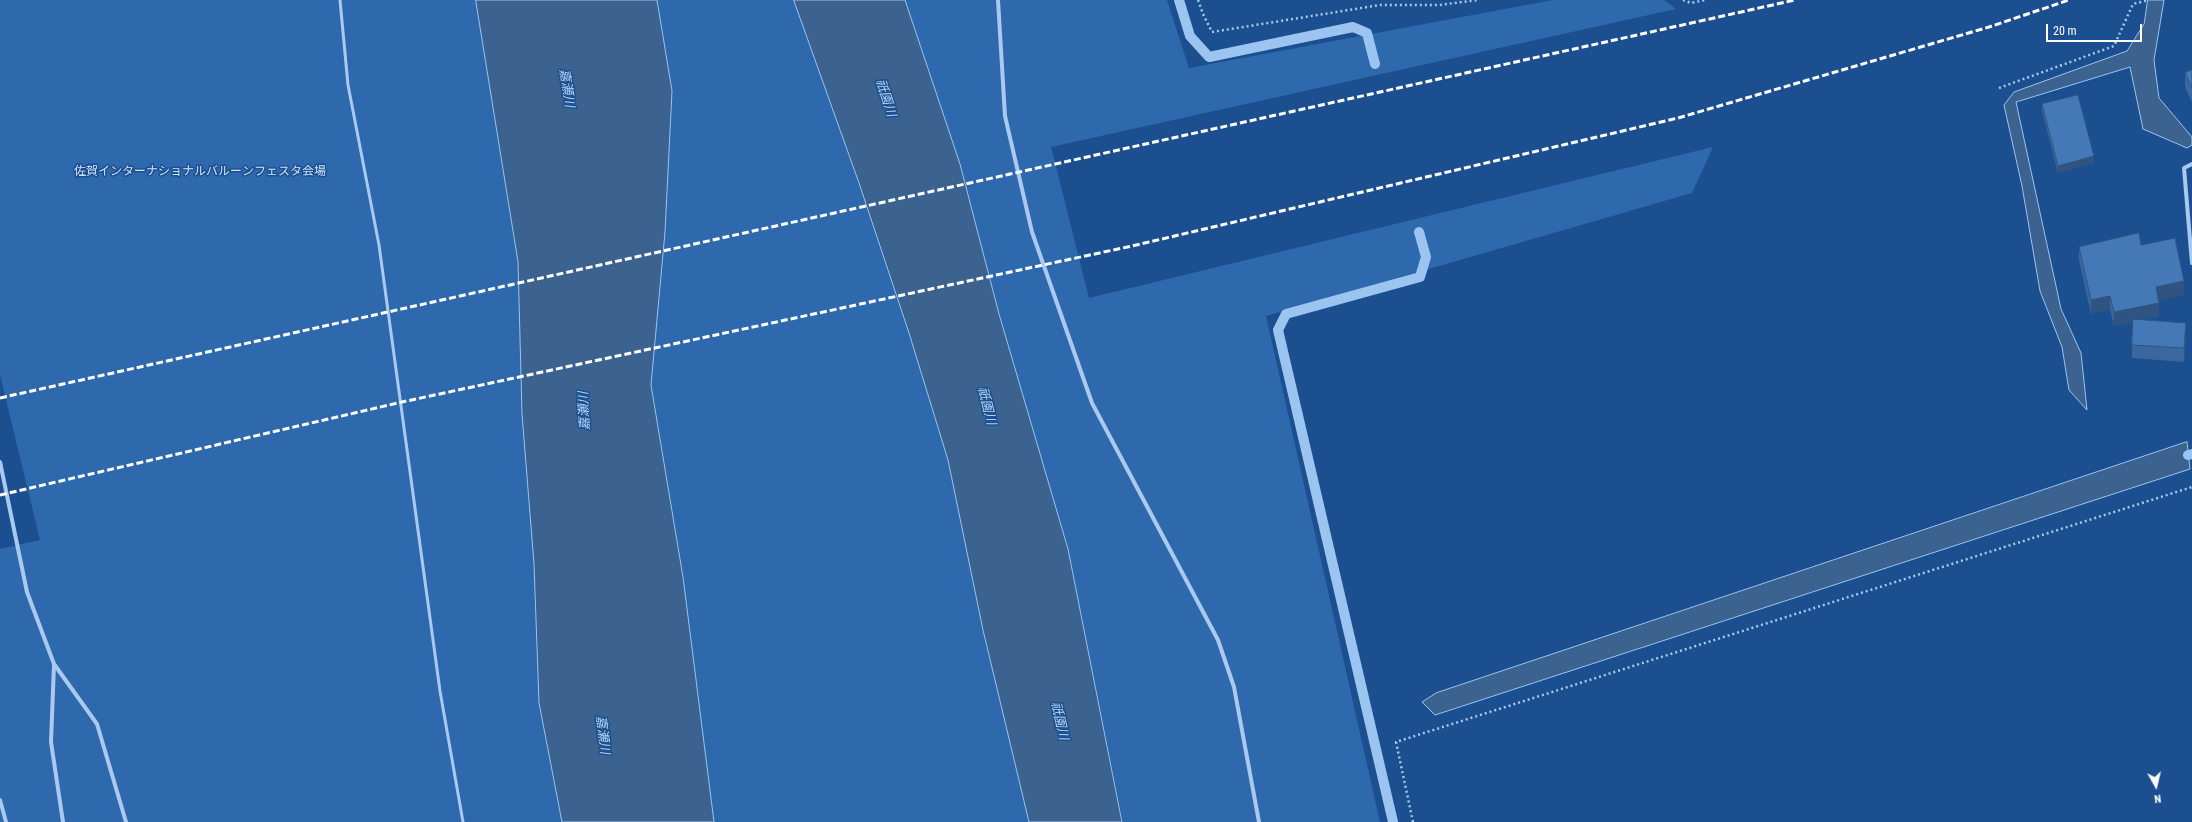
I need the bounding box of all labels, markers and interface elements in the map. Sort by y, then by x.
scale bar [2048,16,2144,42]
text: 20 m [2053,24,2077,38]
water label: 嘉瀬川 [556,68,576,108]
water label: 祇園川 [872,77,898,119]
park label: 佐賀インターナショナルバルーンフェスタ会場 [74,165,326,179]
water label: 祇園川 [974,385,998,427]
water label: 嘉瀬川 [576,391,594,431]
water label: 祇園川 [1047,700,1071,742]
water label: 嘉瀬川 [592,715,612,755]
north arrow [2136,766,2176,806]
text: N [2153,791,2162,805]

